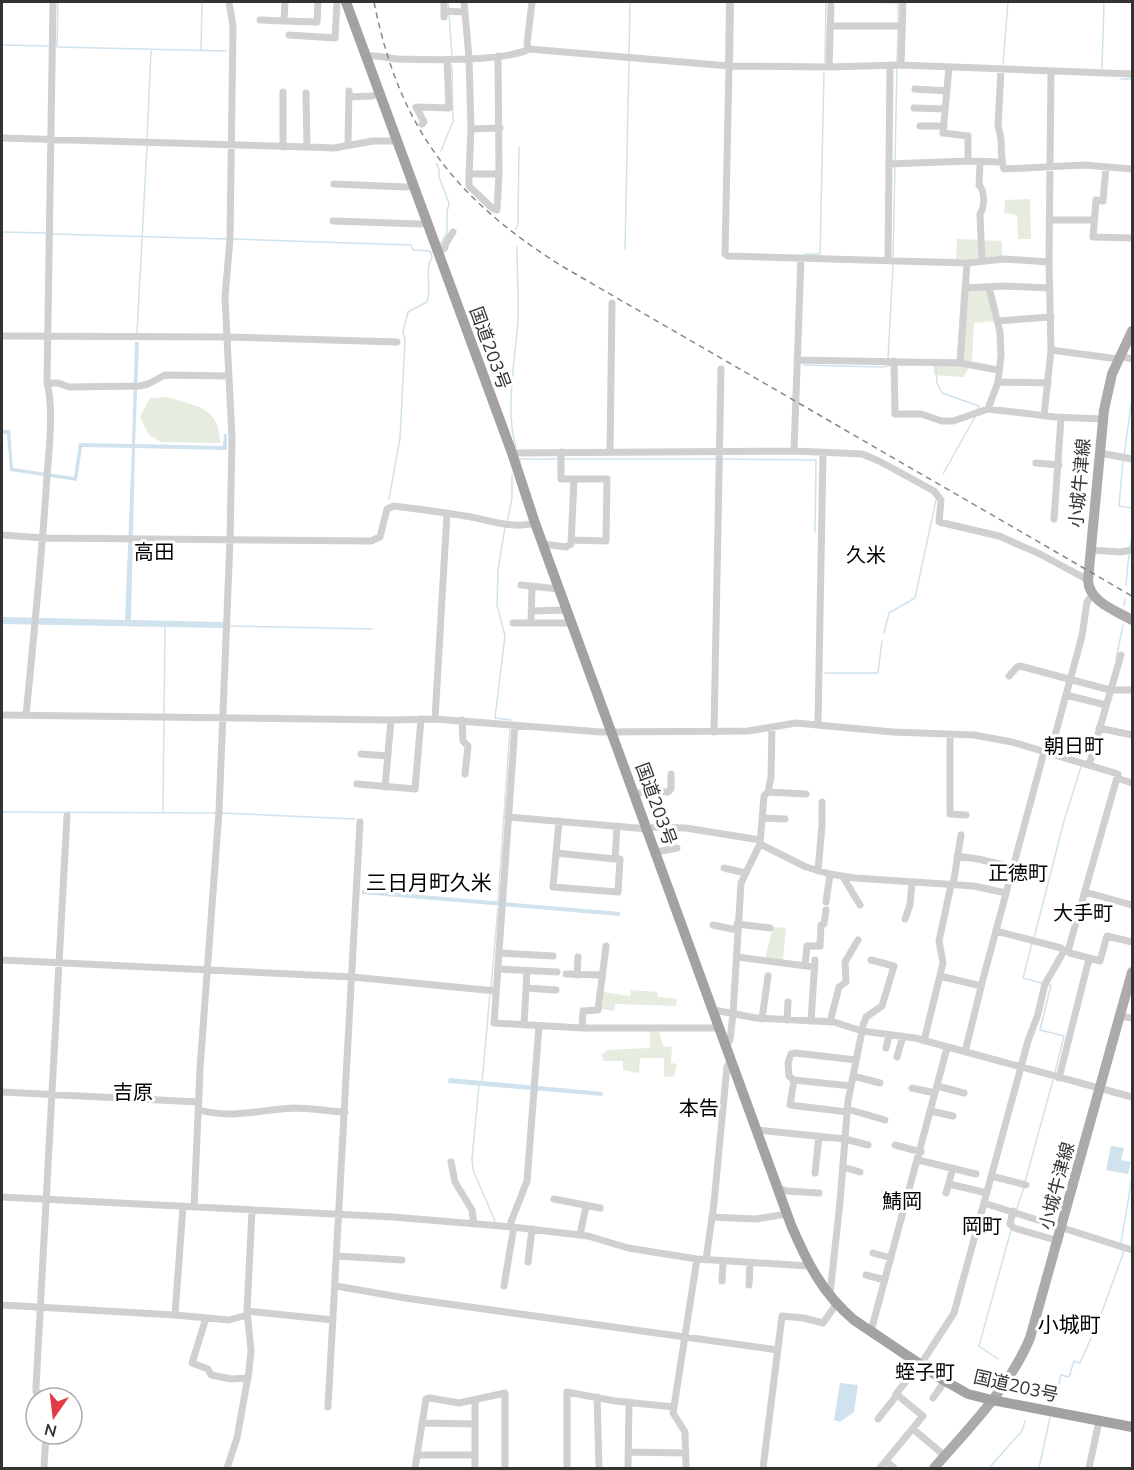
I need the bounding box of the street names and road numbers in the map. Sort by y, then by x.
street label: 国道203号 [464,303,516,393]
street label: 小城牛津線 [1064,437,1096,529]
street label: 国道203号 [630,759,682,849]
street label: 小城牛津線 [1034,1139,1080,1233]
street label: 国道203号 [971,1365,1061,1407]

